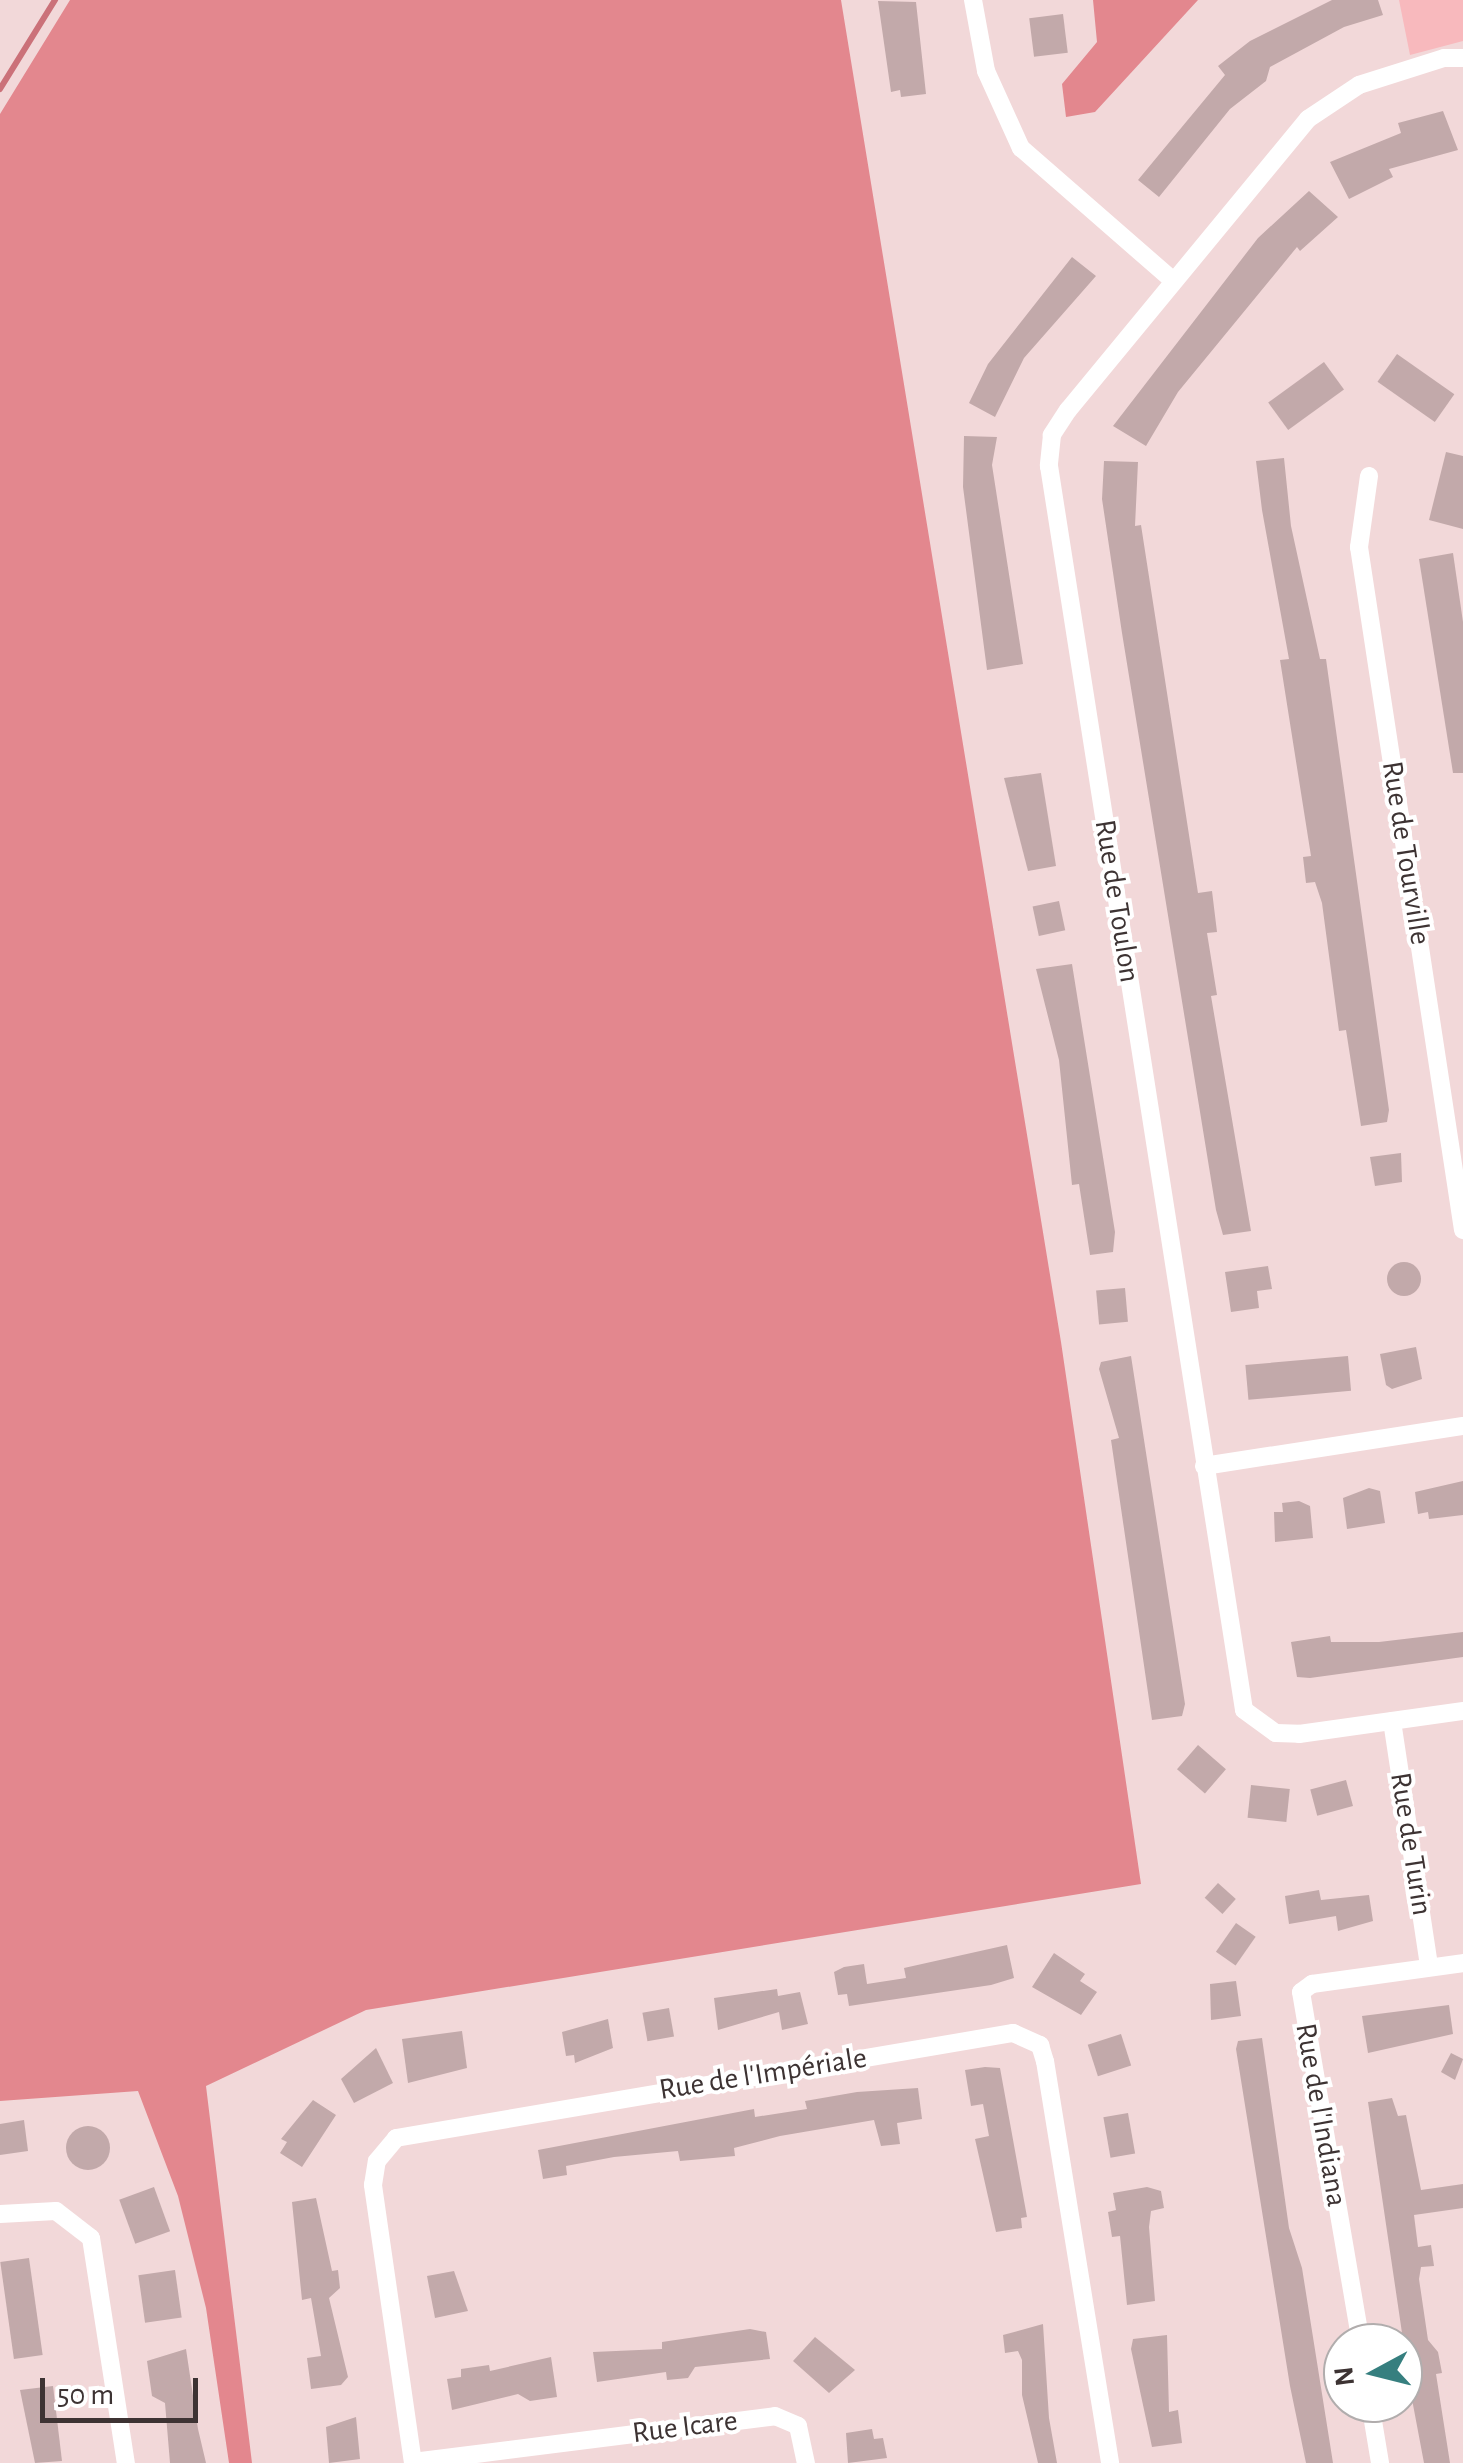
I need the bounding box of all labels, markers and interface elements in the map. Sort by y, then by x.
street label: Rue de Tourville [1374,759,1438,947]
street label: Rue de Toulon [1086,817,1148,985]
street label: Rue de Turin [1382,1770,1440,1918]
street label: Rue de l'Indiana [1287,2020,1355,2210]
street label: Rue de l'Impériale [657,2040,869,2108]
north arrow [1323,2323,1423,2423]
scale bar [45,2358,202,2420]
text: N [1330,2365,1360,2388]
text: 50 m [57,2380,114,2410]
street label: Rue Icare [630,2403,740,2451]

